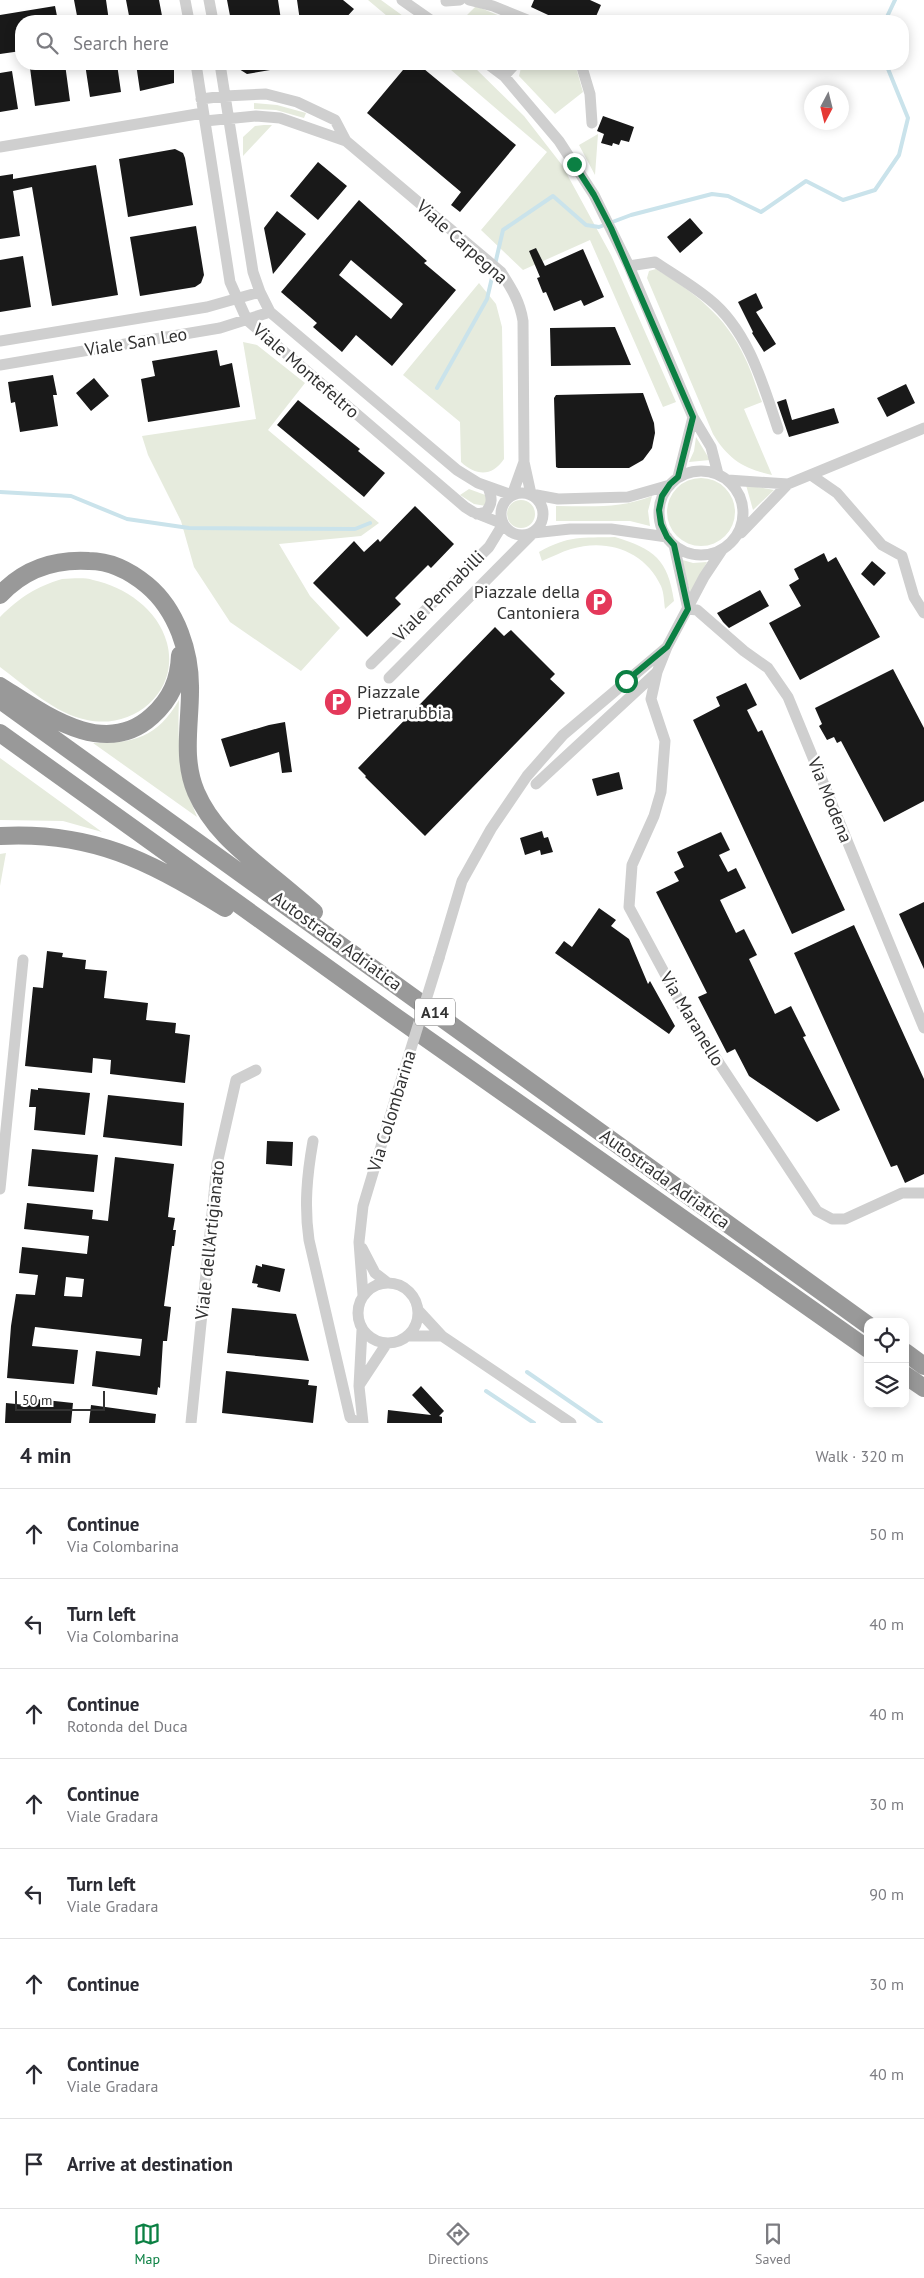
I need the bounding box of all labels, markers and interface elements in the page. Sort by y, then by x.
search box [15,15,909,70]
icon: search [33,29,61,57]
text: Search here [73,31,169,55]
north arrow [804,85,849,130]
route end [563,153,586,176]
street label: Viale Carpegna [411,194,513,289]
street label: Viale Montefeltro [248,317,364,423]
street label: Viale San Leo [82,322,189,361]
street label: Viale Pennabilli [387,545,489,647]
place label: Piazzale della Cantoniera [474,580,580,624]
parking icon: Piazzale della Cantoniera [584,587,614,617]
route start [615,670,638,693]
place label: Piazzale Pietrarubbia [357,680,451,724]
parking icon: Piazzale Pietrarubbia [323,687,353,717]
street label: Via Modena [803,753,858,846]
street label: Autostrada Adriatica [268,886,407,996]
street label: Via Maranello [655,966,730,1070]
road number: A14 [415,999,455,1026]
street label: Via Colombarina [362,1047,421,1175]
street label: Autostrada Adriatica [596,1124,735,1234]
street label: Viale dell'Artigianato [190,1159,229,1322]
map controls [864,1318,909,1408]
button: locate [864,1318,909,1363]
button: layers [864,1363,909,1408]
scale bar [15,1388,105,1411]
text: 50 m [22,1391,52,1409]
text: 4 min [20,1442,71,1469]
text: Walk · 320 m [815,1446,904,1466]
text: Continue [67,1512,139,1536]
icon: ahead [20,1520,48,1548]
text: 50 m [869,1524,904,1544]
text: Via Colombarina [67,1536,179,1556]
text: Turn left [67,1602,136,1626]
icon: left [20,1610,48,1638]
text: 40 m [869,1614,904,1634]
text: Via Colombarina [67,1626,179,1646]
text: Continue [67,1692,139,1716]
icon: ahead [20,1700,48,1728]
text: 40 m [869,1704,904,1724]
text: Rotonda del Duca [67,1716,188,1736]
text: Continue [67,1782,139,1806]
icon: ahead [20,1790,48,1818]
text: 30 m [869,1794,904,1814]
text: Viale Gradara [67,1806,158,1826]
text: Turn left [67,1872,136,1896]
icon: left [20,1880,48,1908]
text: 90 m [869,1884,904,1904]
text: Viale Gradara [67,1896,158,1916]
icon: ahead [20,1970,48,1998]
text: Continue [67,1972,139,1996]
text: 30 m [869,1974,904,1994]
text: Continue [67,2052,139,2076]
icon: ahead [20,2060,48,2088]
text: 40 m [869,2064,904,2084]
text: Viale Gradara [67,2076,158,2096]
icon: arrive [20,2150,48,2178]
text: Arrive at destination [67,2152,233,2176]
tab: Map [133,2220,161,2268]
tab: Directions [428,2220,488,2268]
tab: Saved [755,2220,791,2268]

